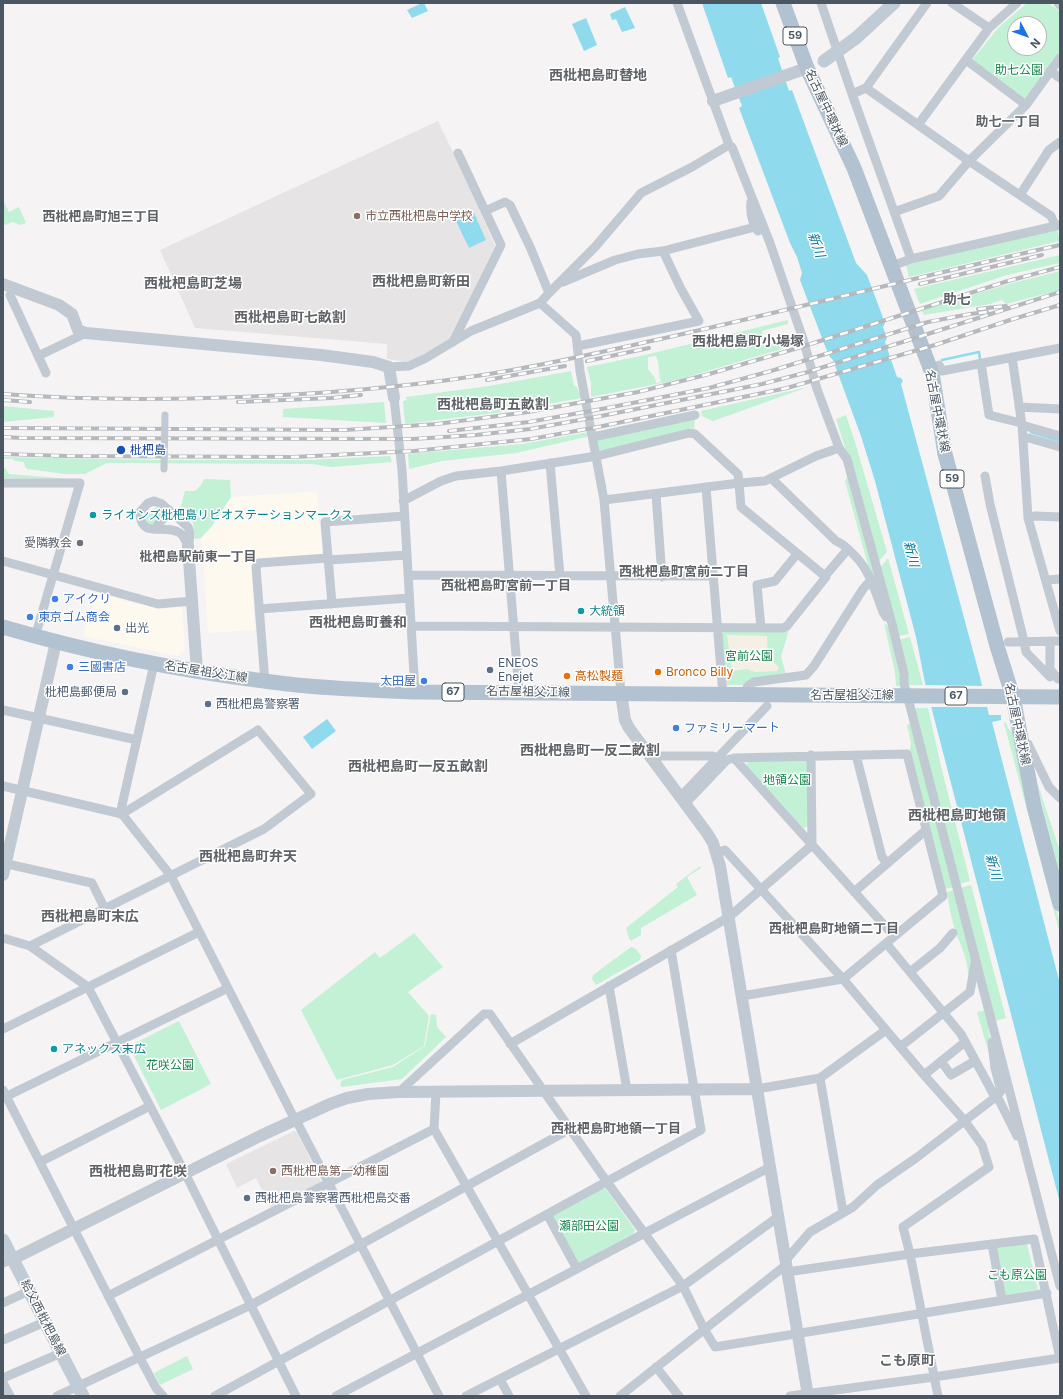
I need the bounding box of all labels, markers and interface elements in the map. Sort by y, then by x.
north arrow [1007,16,1047,56]
road number: 59 [783,27,807,45]
text: N [1027,35,1043,51]
park label: 助七公園 [995,63,1043,77]
street label: 名古屋中環状線 [802,67,850,149]
district label: 西枇杷島町替地 [549,68,647,84]
district label: 助七一丁目 [976,114,1040,130]
district label: 西枇杷島町旭三丁目 [43,209,159,225]
place label: 市立西枇杷島中学校 [365,209,473,223]
marker: 市立西枇杷島中学校 [352,211,362,221]
water label: 新川 [804,230,828,260]
district label: 西枇杷島町新田 [372,274,470,290]
district label: 西枇杷島町芝場 [144,276,242,292]
district label: 助七 [943,292,971,308]
district label: 西枇杷島町七畝割 [234,310,346,326]
district label: 西枇杷島町小場塚 [692,334,804,350]
street label: 名古屋中環状線 [922,368,952,454]
district label: 西枇杷島町五畝割 [437,397,549,413]
place label: 枇杷島 [130,443,166,457]
marker: 枇杷島 [115,444,127,456]
road number: 59 [940,470,964,488]
place label: ライオンズ枇杷島リビオステーションマークス [101,508,353,522]
marker: ライオンズ枇杷島リビオステーションマークス [88,510,98,520]
place label: 愛隣教会 [24,536,72,550]
marker: 愛隣教会 [75,538,85,548]
water label: 新川 [900,539,922,569]
district label: 枇杷島駅前東一丁目 [140,549,256,565]
district label: 西枇杷島町宮前二丁目 [619,564,749,580]
district label: 西枇杷島町宮前一丁目 [441,578,571,594]
place label: アイクリ [63,592,111,606]
marker: アイクリ [50,594,60,604]
place label: 大統領 [589,604,625,618]
marker: 大統領 [576,606,586,616]
place label: 東京ゴム商会 [38,610,110,624]
marker: 東京ゴム商会 [25,612,35,622]
district label: 西枇杷島町養和 [309,615,407,631]
place label: 出光 [125,621,149,635]
marker: 出光 [112,623,122,633]
park label: 宮前公園 [725,649,773,663]
place label: ENEOS Enejet [498,656,538,684]
street label: 名古屋祖父江線 [163,658,249,686]
place label: 三國書店 [78,660,126,674]
marker: 三國書店 [65,662,75,672]
marker: ENEOS Enejet [485,665,495,675]
place label: Bronco Billy [666,665,733,679]
marker: Bronco Billy [653,667,663,677]
place label: 高松製麺 [575,669,623,683]
marker: 高松製麺 [562,671,572,681]
place label: 太田屋 [380,674,416,688]
marker: 太田屋 [419,676,429,686]
street label: 名古屋中環状線 [1001,681,1033,767]
road number: 67 [442,683,464,701]
street label: 名古屋祖父江線 [486,684,570,700]
place label: 枇杷島郵便局 [45,685,117,699]
marker: 枇杷島郵便局 [120,687,130,697]
road number: 67 [945,687,967,705]
street label: 名古屋祖父江線 [810,688,894,702]
place label: 西枇杷島警察署 [216,697,300,711]
marker: 西枇杷島警察署 [203,699,213,709]
place label: ファミリーマート [684,721,780,735]
marker: ファミリーマート [671,723,681,733]
district label: 西枇杷島町一反二畝割 [520,743,660,759]
district label: 西枇杷島町一反五畝割 [348,759,488,775]
park label: 地領公園 [763,773,811,787]
district label: 西枇杷島町地領 [908,808,1006,824]
district label: 西枇杷島町弁天 [199,849,297,865]
water label: 新川 [982,852,1004,882]
district label: 西枇杷島町末広 [41,909,139,925]
district label: 西枇杷島町地領二丁目 [769,921,899,937]
place label: アネックス末広 [62,1042,146,1056]
marker: アネックス末広 [49,1044,59,1054]
park label: 花咲公園 [146,1058,194,1072]
district label: 西枇杷島町地領一丁目 [551,1121,681,1137]
district label: 西枇杷島町花咲 [89,1164,187,1180]
place label: 西枇杷島第一幼稚園 [281,1164,389,1178]
marker: 西枇杷島第一幼稚園 [268,1166,278,1176]
place label: 西枇杷島警察署西枇杷島交番 [255,1191,411,1205]
marker: 西枇杷島警察署西枇杷島交番 [242,1193,252,1203]
park label: 瀬部田公園 [559,1219,619,1233]
park label: こも原公園 [987,1268,1047,1282]
street label: 給父西枇杷島線 [18,1277,68,1359]
district label: こも原町 [879,1353,935,1369]

